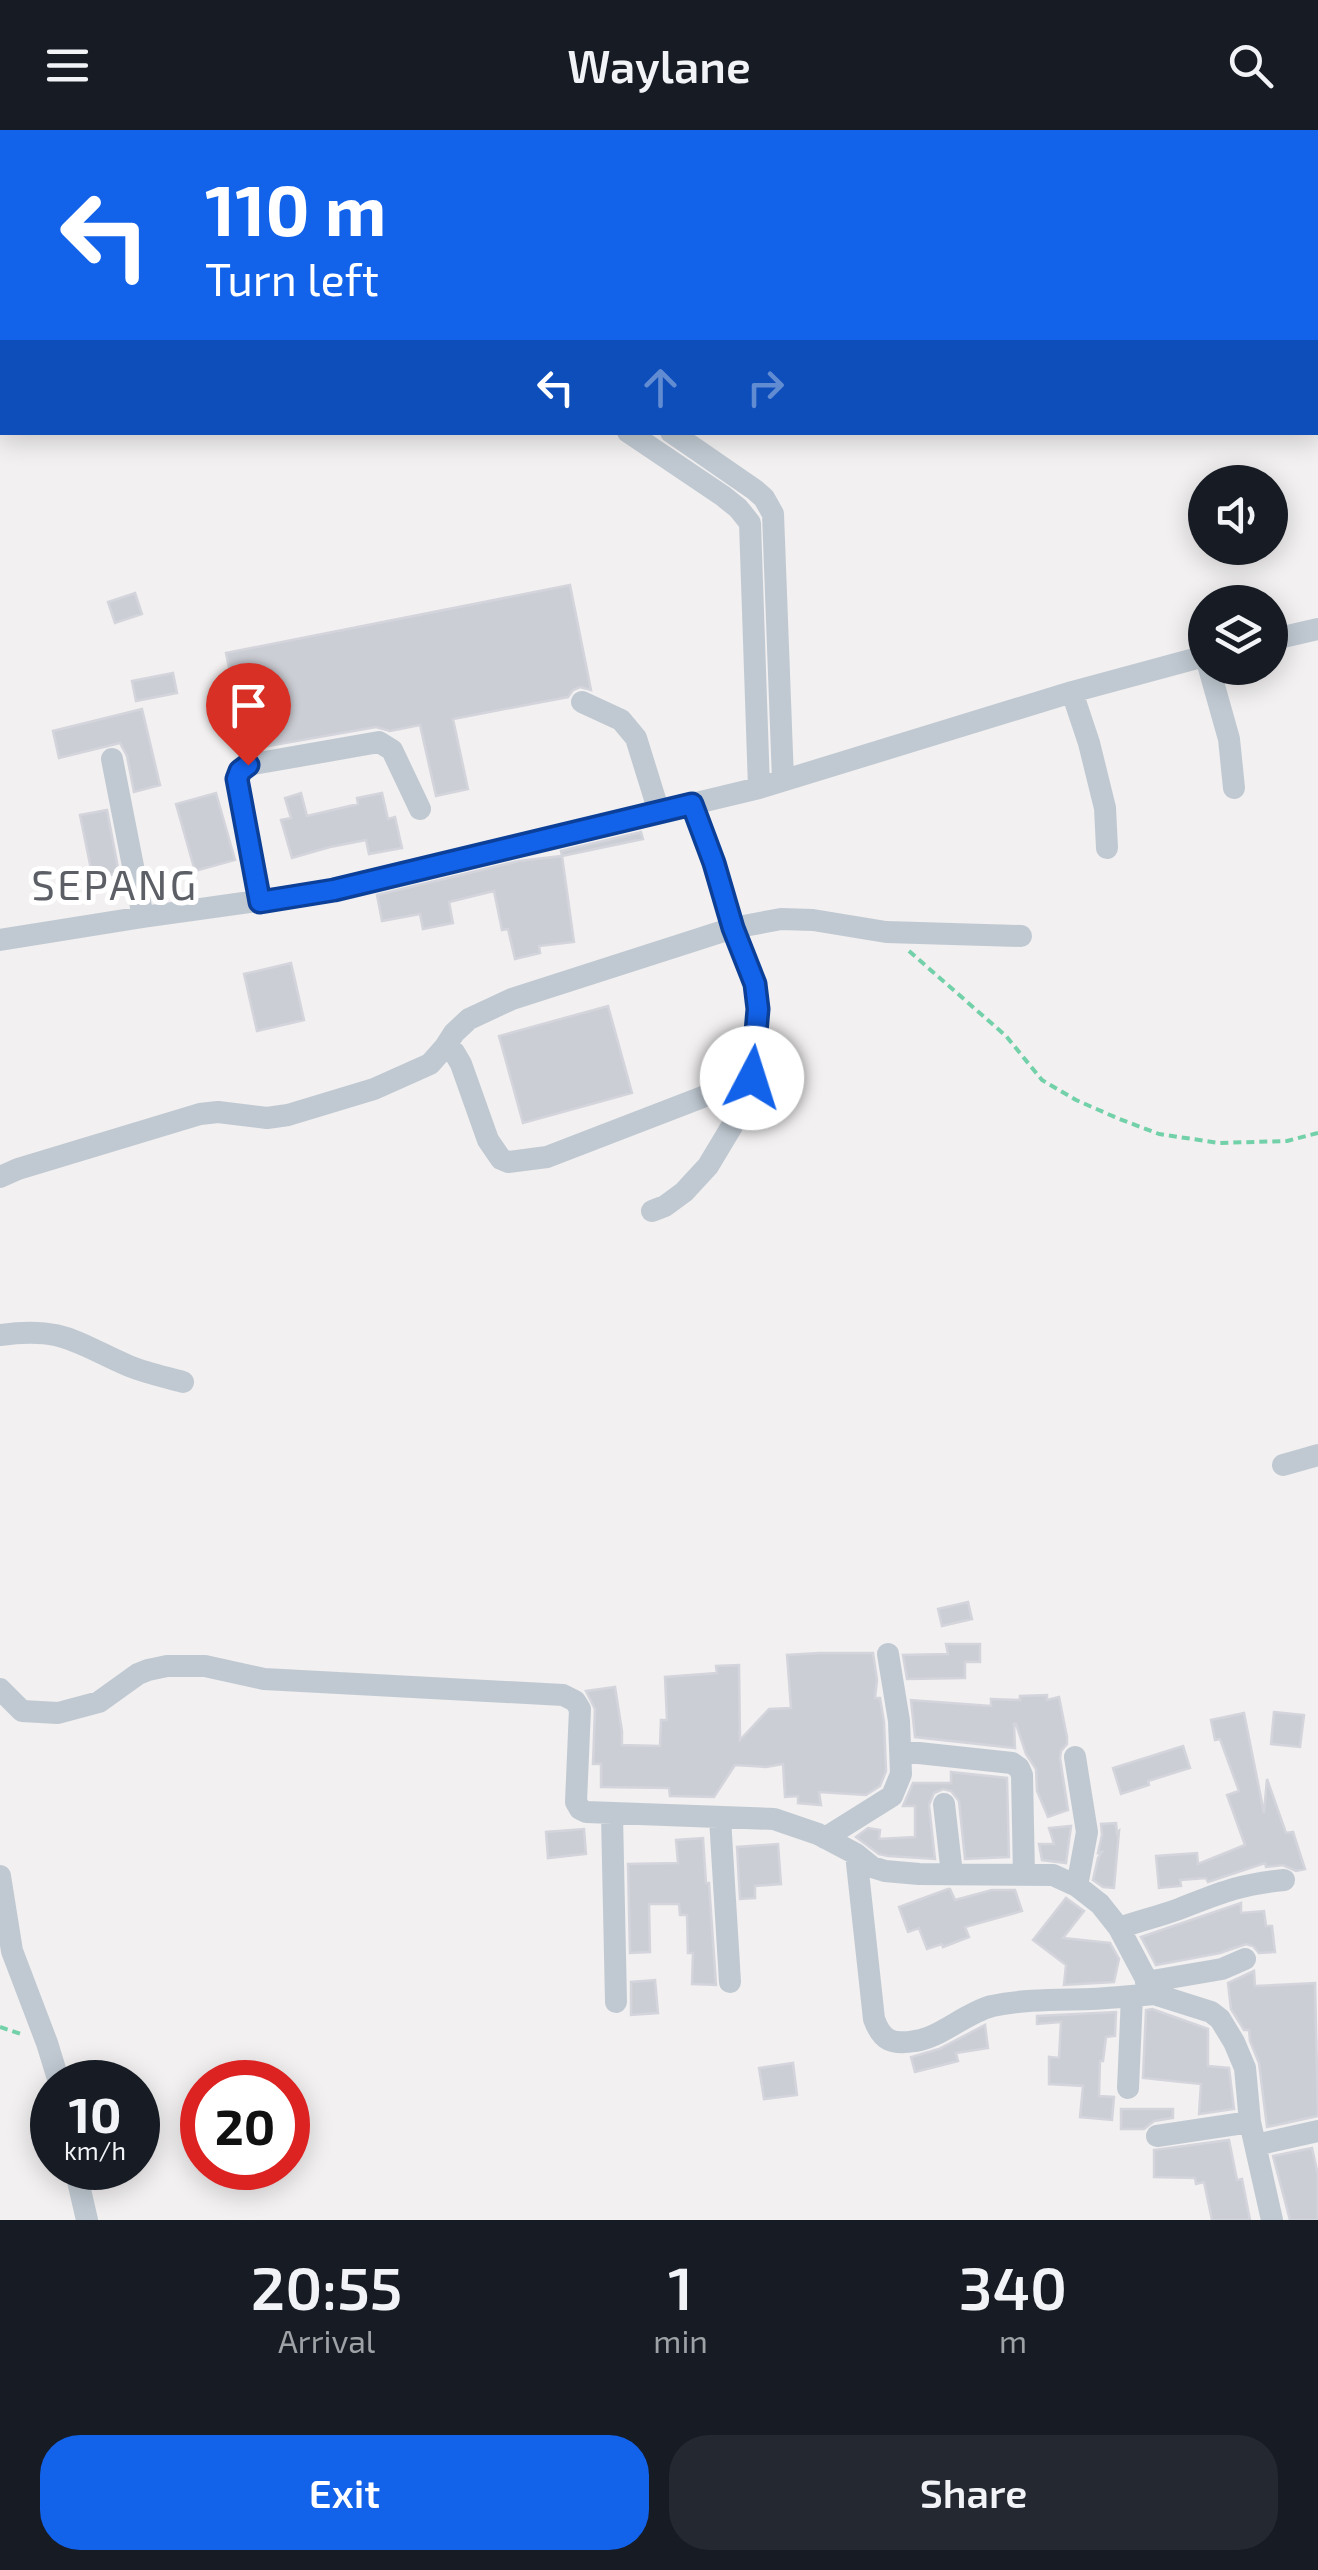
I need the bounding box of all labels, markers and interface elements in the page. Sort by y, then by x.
icon: menu [40,38,95,93]
text: Waylane [567,38,751,92]
icon: search [1223,38,1278,93]
text: 110 m [205,166,386,250]
icon: left [40,170,170,300]
text: Turn left [205,251,379,305]
icon: left [528,360,583,415]
icon: ahead [633,360,688,415]
icon: right [738,360,793,415]
map controls [1188,465,1288,685]
button: sound [1188,465,1288,565]
button: layers [1188,585,1288,685]
pin [206,663,291,766]
icon: arrive [221,678,276,733]
district label: SEPANG [31,858,199,908]
position arrow [700,1026,804,1130]
speed limit sign: 20 [180,2060,310,2190]
text: 10 [68,2083,122,2143]
text: km/h [64,2135,126,2165]
text: 20:55 [251,2250,403,2322]
text: 1 [668,2250,693,2322]
text: 340 [959,2250,1067,2322]
text: Arrival [278,2321,375,2359]
text: min [653,2321,708,2359]
text: m [999,2321,1027,2359]
button: Exit [40,2435,649,2550]
button: Share [669,2435,1278,2550]

